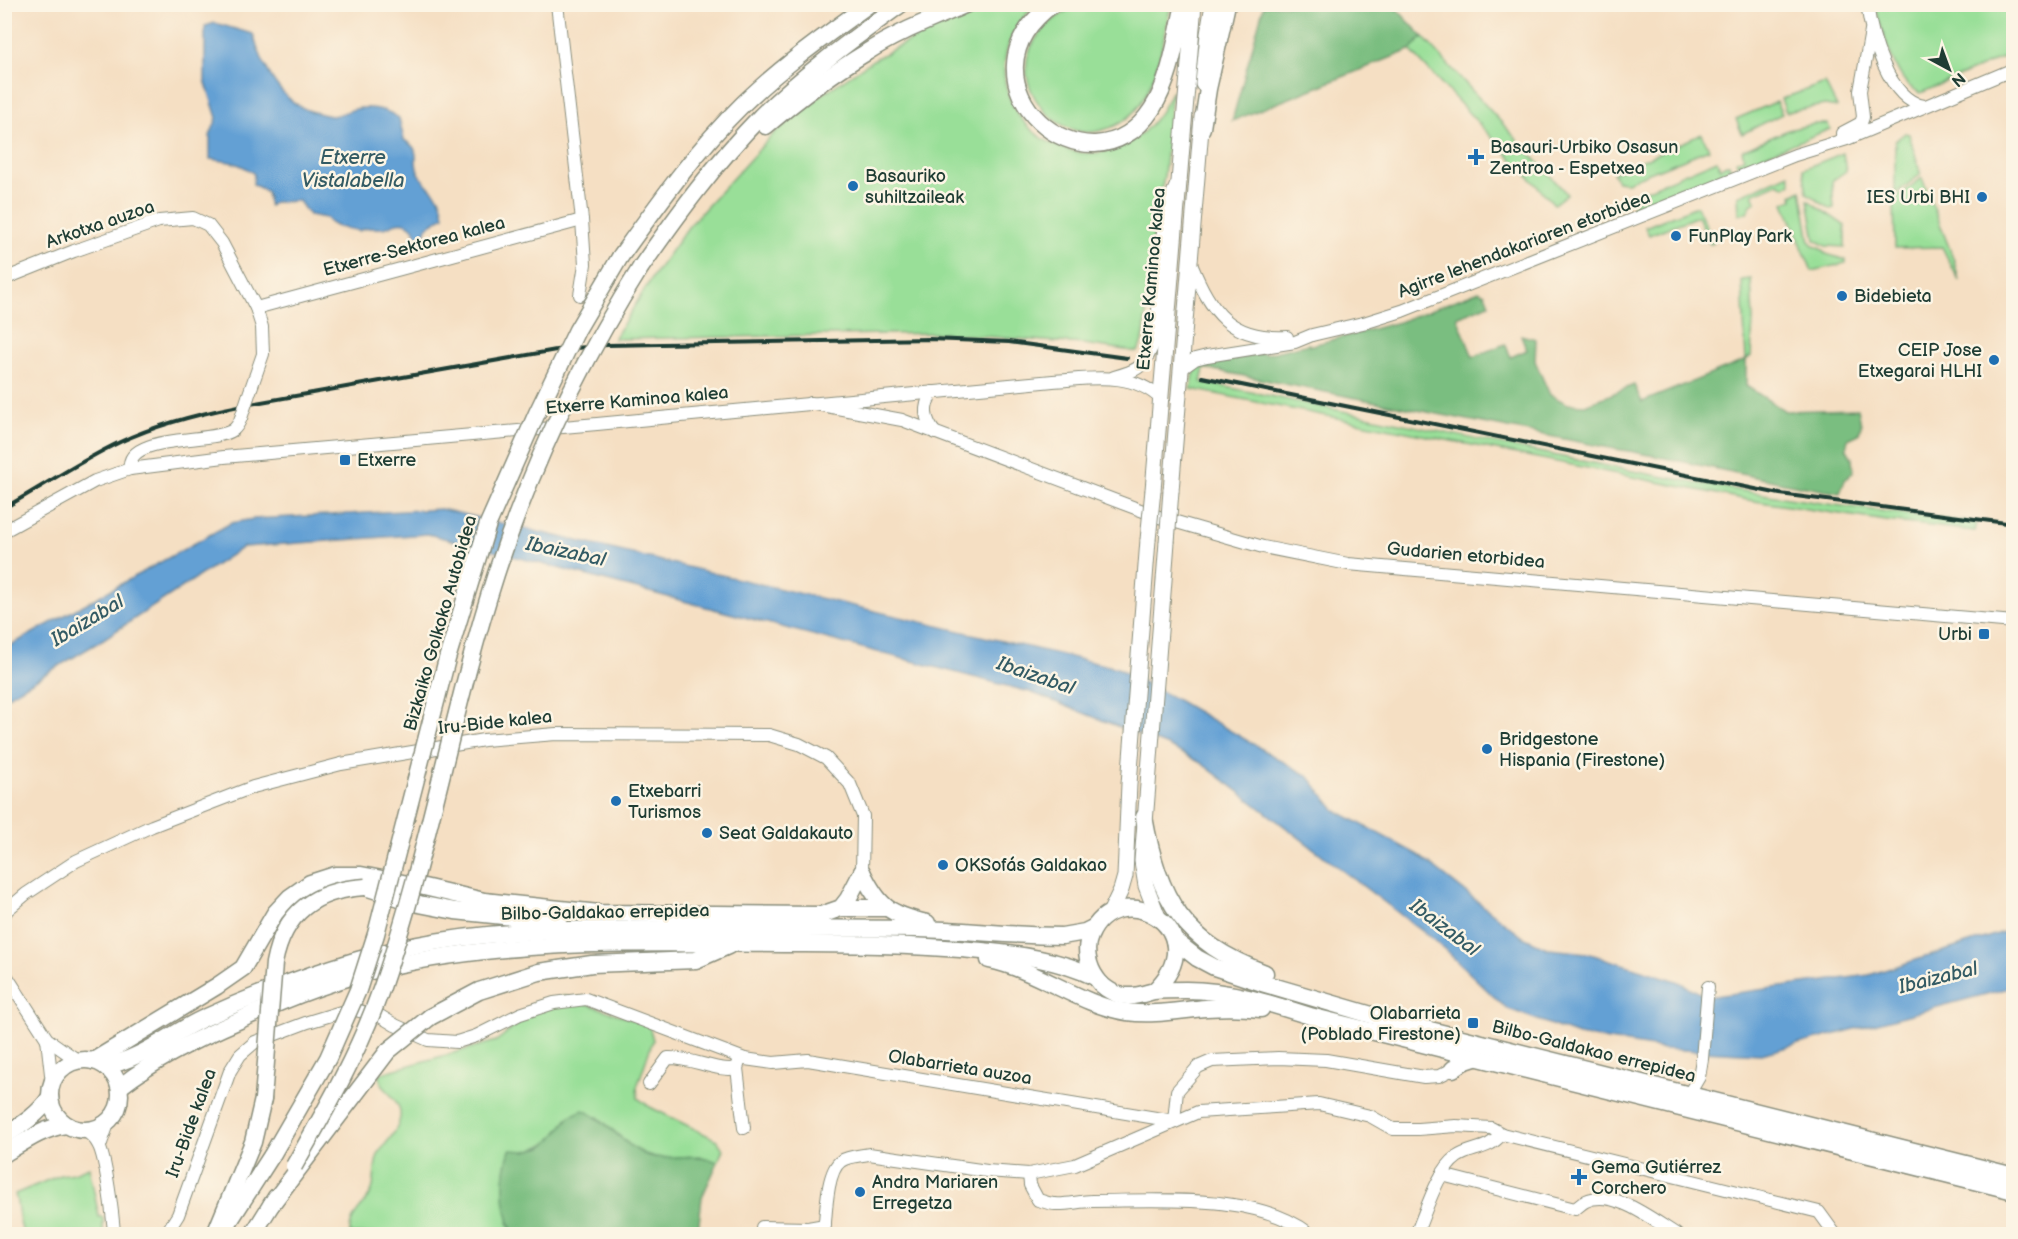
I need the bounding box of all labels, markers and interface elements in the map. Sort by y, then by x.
north arrow [1919,39,1979,99]
text: N [1947,68,1969,90]
place label: Basauri-Urbiko Osasun Zentroa - Espetxea [1489,137,1678,179]
water label: Etxerre Vistalabella [302,146,404,193]
marker: Basauri-Urbiko Osasun Zentroa - Espetxea [1467,148,1485,166]
place label: Basauriko suhiltzaileak [865,166,964,208]
marker: Basauriko suhiltzaileak [846,179,860,193]
street label: Etxerre Kaminoa kalea [1133,187,1170,371]
street label: Agirre lehendakariaren etorbidea [1395,187,1653,302]
place label: IES Urbi BHI [1867,187,1970,208]
marker: IES Urbi BHI [1975,190,1989,204]
street label: Arkotxa auzoa [43,196,157,253]
street label: Etxerre-Sektorea kalea [321,212,507,281]
place label: FunPlay Park [1688,226,1792,247]
marker: FunPlay Park [1669,229,1683,243]
place label: Bidebieta [1854,286,1932,307]
marker: Bidebieta [1835,289,1849,303]
place label: CEIP Jose Etxegarai HLHI [1858,340,1982,382]
marker: CEIP Jose Etxegarai HLHI [1987,353,2001,367]
street label: Etxerre Kaminoa kalea [545,382,729,419]
place label: Etxerre [357,450,417,471]
marker: Etxerre [338,453,352,467]
street label: Bizkaiko Golkoko Autobidea [400,513,481,733]
water label: Ibaizabal [523,532,609,572]
street label: Gudarien etorbidea [1386,538,1546,573]
water label: Ibaizabal [46,589,129,652]
place label: Urbi [1938,624,1972,645]
marker: Urbi [1977,627,1991,641]
water label: Ibaizabal [993,651,1079,701]
street label: Iru-Bide kalea [437,706,553,739]
place label: Bridgestone Hispania (Firestone) [1499,729,1665,771]
marker: Bridgestone Hispania (Firestone) [1480,742,1494,756]
place label: Etxebarri Turismos [628,781,702,823]
marker: Etxebarri Turismos [609,794,623,808]
place label: Seat Galdakauto [719,823,853,844]
marker: Seat Galdakauto [700,826,714,840]
place label: OKSofás Galdakao [955,855,1107,876]
marker: OKSofás Galdakao [936,858,950,872]
water label: Ibaizabal [1404,893,1485,962]
street label: Bilbo-Galdakao errepidea [500,900,710,925]
water label: Ibaizabal [1895,956,1982,1000]
place label: Olabarrieta (Poblado Firestone) [1301,1003,1461,1045]
marker: Olabarrieta (Poblado Firestone) [1466,1016,1480,1030]
street label: Bilbo-Galdakao errepidea [1490,1016,1698,1087]
street label: Olabarrieta auzoa [887,1046,1033,1089]
street label: Iru-Bide kalea [162,1066,221,1181]
place label: Gema Gutiérrez Corchero [1591,1157,1722,1199]
marker: Gema Gutiérrez Corchero [1572,1170,1586,1184]
place label: Andra Mariaren Erregetza [872,1172,998,1214]
marker: Andra Mariaren Erregetza [853,1185,867,1199]

